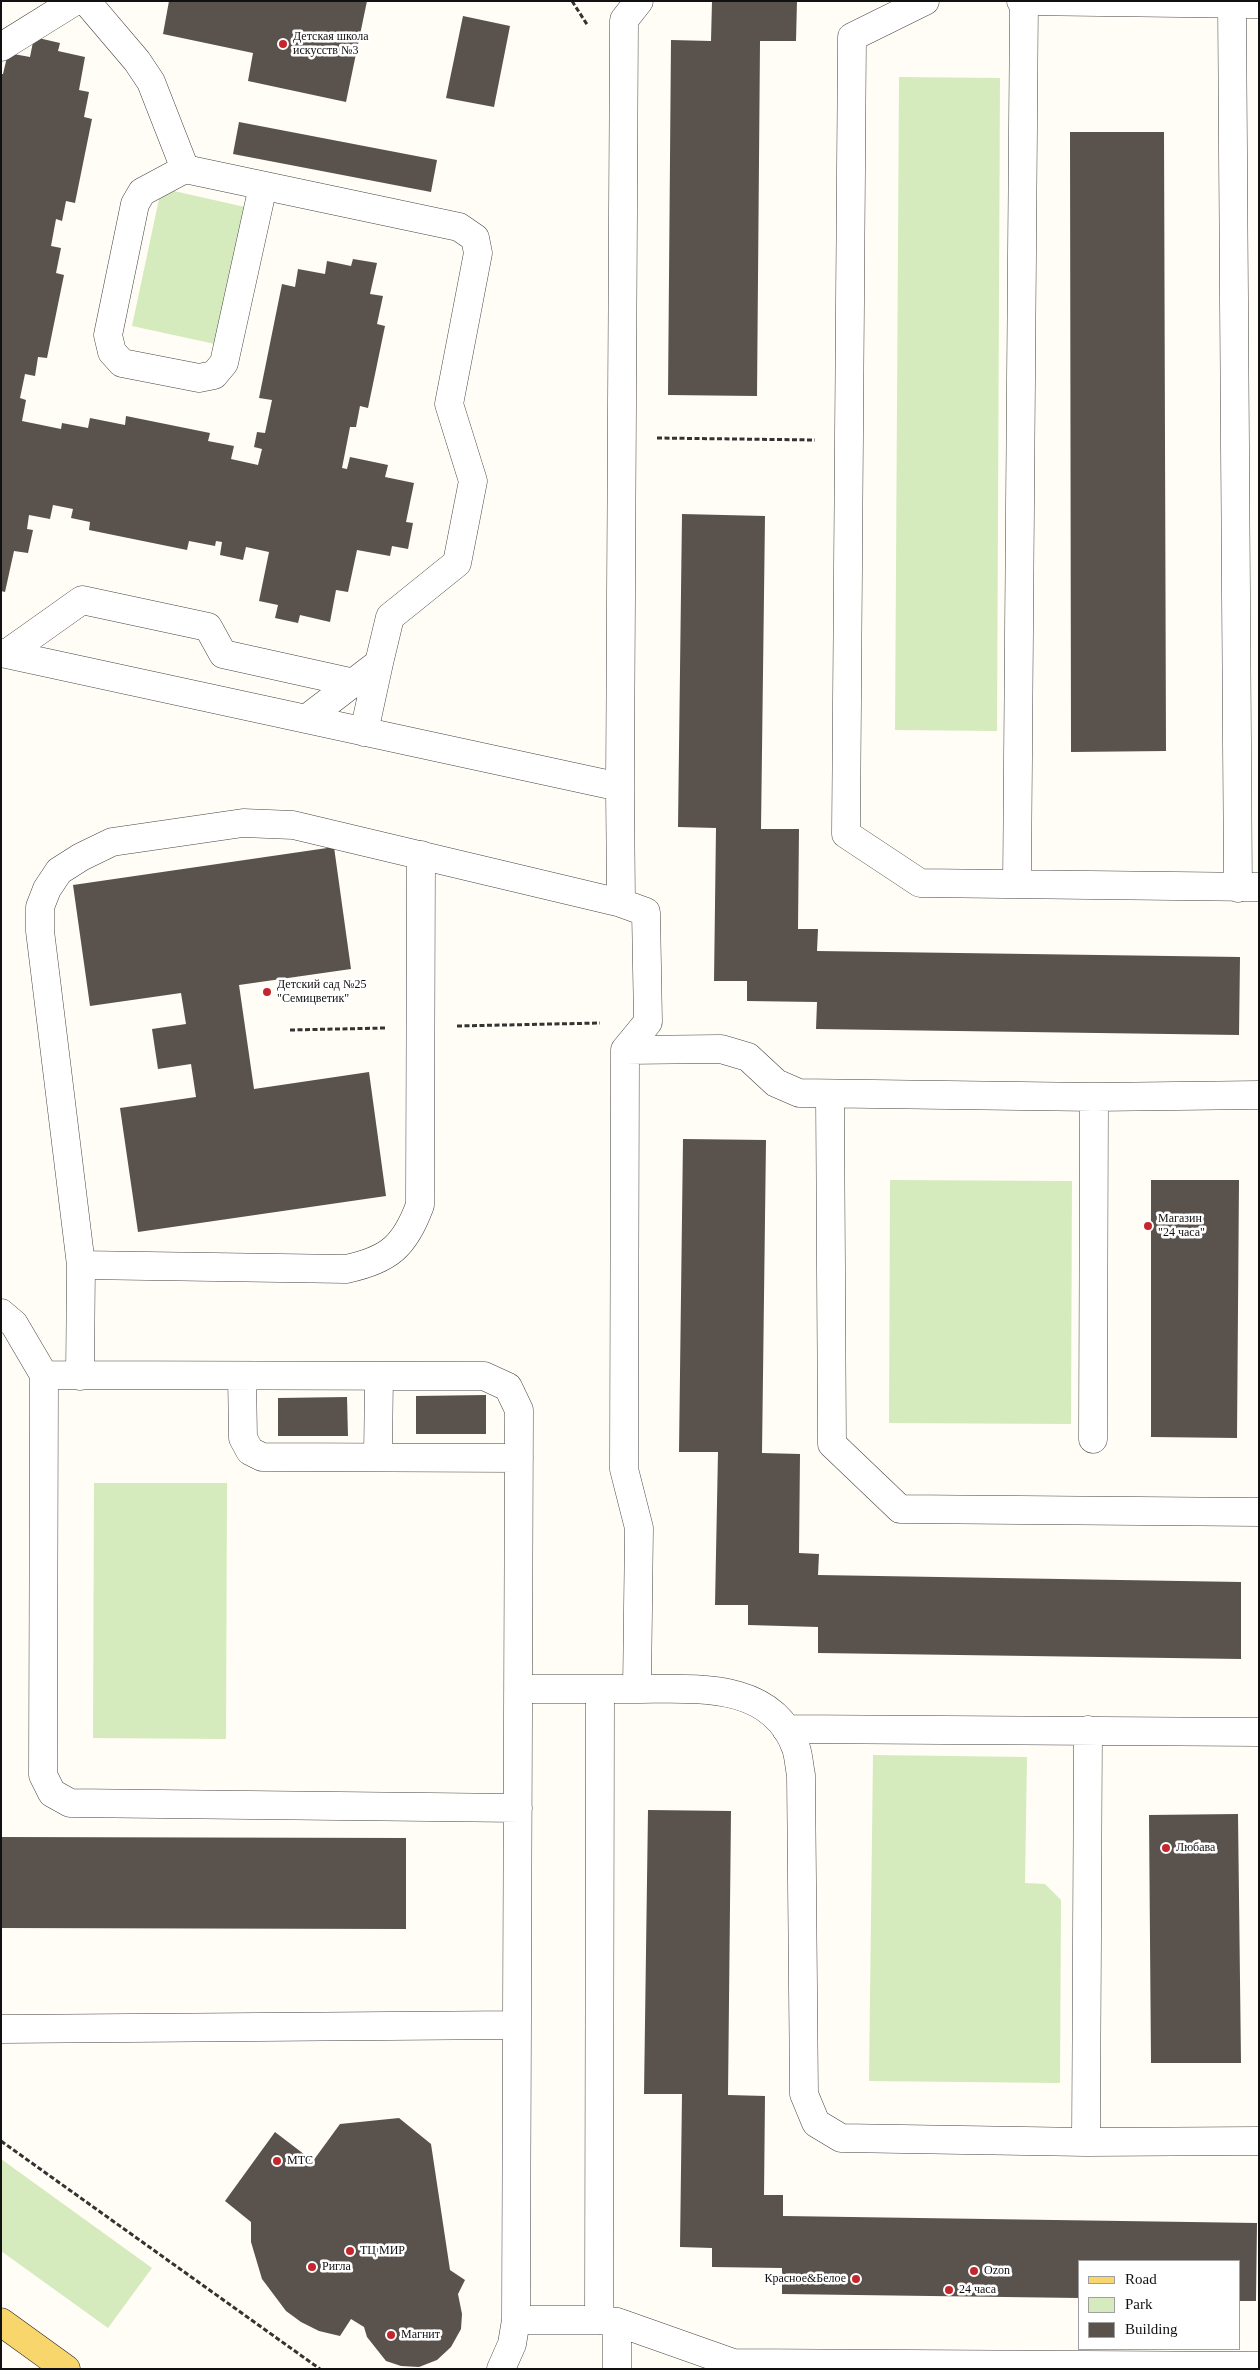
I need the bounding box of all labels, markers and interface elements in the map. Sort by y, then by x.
place label: Детская школа искусств №3 [293,30,368,58]
marker: Детская школа искусств №3 [277,38,289,50]
place label: Детский сад №25 "Семицветик" [277,978,366,1006]
marker: Детский сад №25 "Семицветик" [261,986,273,998]
place label: Магазин "24 часа" [1158,1212,1205,1240]
marker: Магазин "24 часа" [1142,1220,1154,1232]
place label: Любава [1176,1841,1215,1855]
marker: Любава [1160,1842,1172,1854]
place label: МТС [287,2154,313,2168]
marker: МТС [271,2155,283,2167]
place label: ТЦ МИР [360,2244,405,2258]
marker: ТЦ МИР [344,2245,356,2257]
place label: Ригла [322,2260,351,2274]
legend [1078,2260,1240,2350]
marker: Ригла [306,2261,318,2273]
place label: Ozon [984,2264,1010,2278]
marker: Ozon [968,2265,980,2277]
text: Road [1125,2271,1157,2287]
place label: Красное&Белое [764,2272,846,2286]
marker: Красное&Белое [850,2273,862,2285]
place label: 24 часа [959,2283,996,2297]
marker: 24 часа [943,2284,955,2296]
text: Park [1125,2296,1153,2312]
text: Building [1125,2321,1178,2337]
place label: Магнит [401,2328,440,2342]
marker: Магнит [385,2329,397,2341]

